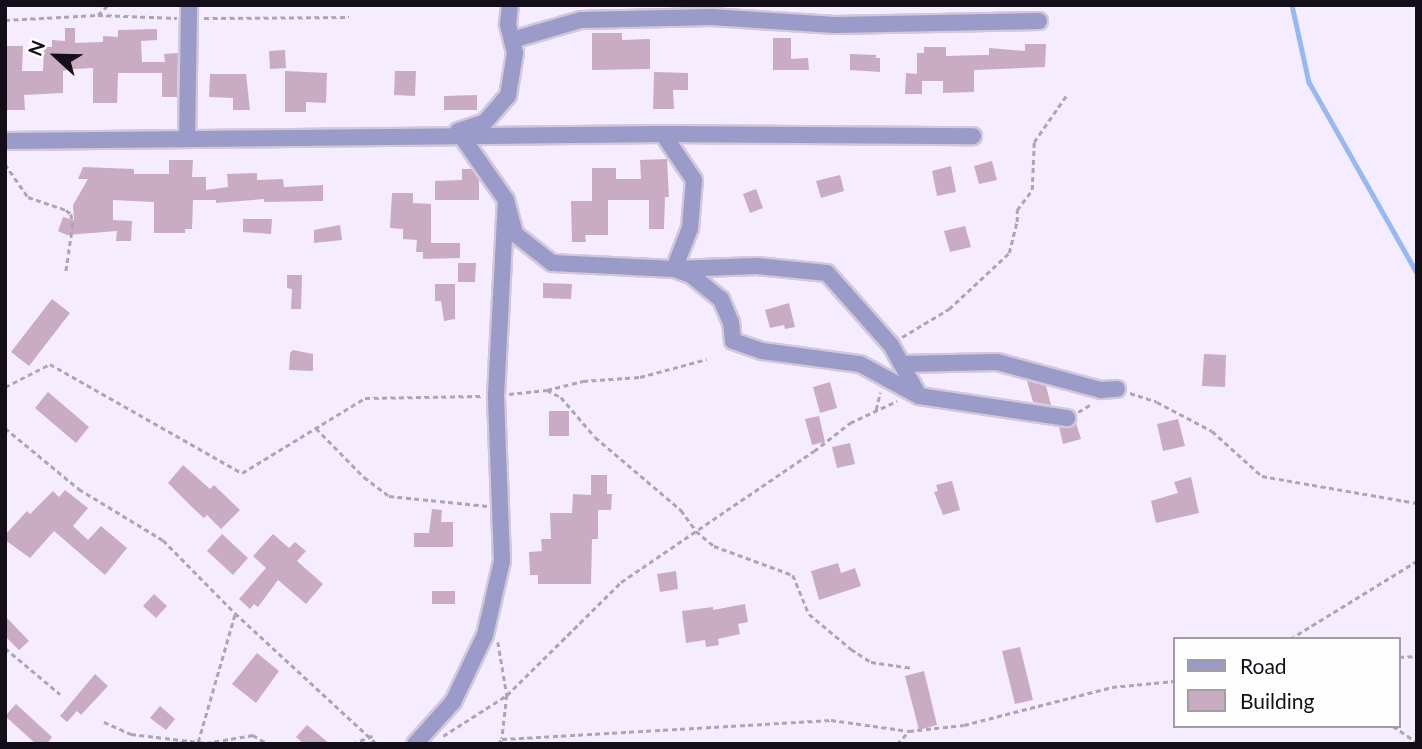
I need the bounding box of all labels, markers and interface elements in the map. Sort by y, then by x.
north arrow [21,21,91,91]
text: N [23,37,49,59]
legend [1174,637,1401,728]
text: Road [1240,653,1287,678]
text: Building [1240,688,1315,713]

